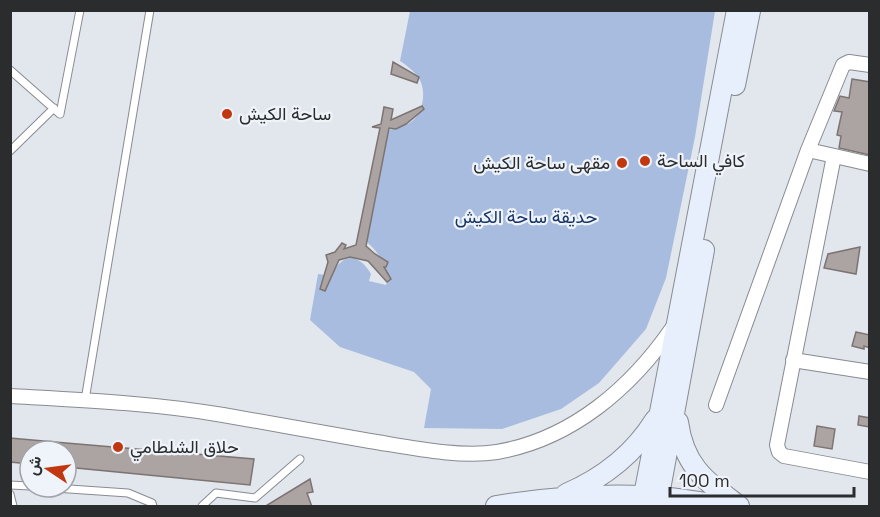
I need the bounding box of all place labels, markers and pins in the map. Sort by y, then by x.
place label: ساحة الكيش [239,102,331,125]
marker: ساحة الكيش [220,107,234,121]
place label: كافي الساحة [657,149,745,176]
place label: مقهى ساحة الكيش [473,151,610,174]
marker: كافي الساحة [638,154,652,168]
marker: مقهى ساحة الكيش [615,156,629,170]
place label: حلاق الشلطامي [130,435,239,462]
marker: حلاق الشلطامي [111,440,125,454]

